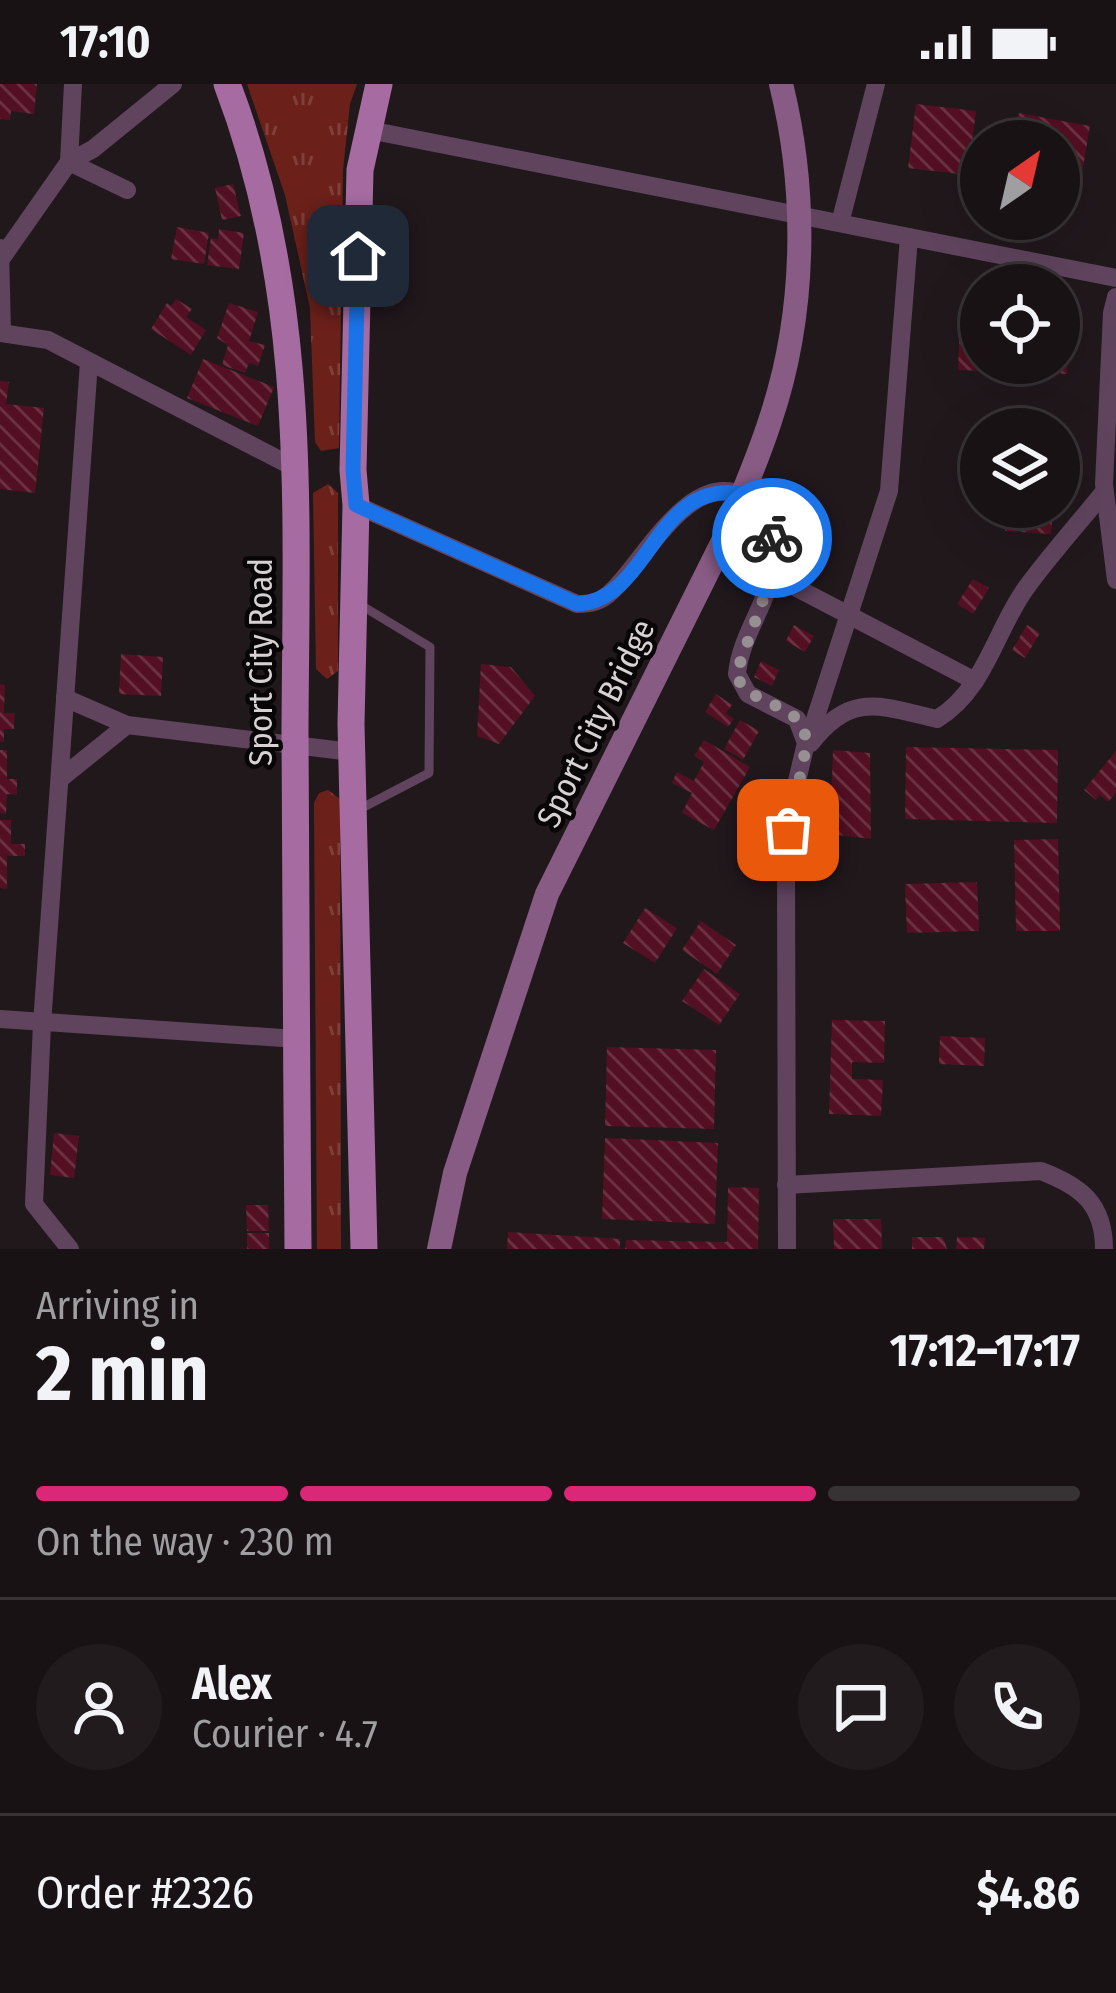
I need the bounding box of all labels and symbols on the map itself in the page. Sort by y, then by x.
north arrow [960,120,1080,240]
pin [307,205,409,307]
courier [712,478,832,598]
street label: Sport City Road [241,558,281,766]
street label: Sport City Bridge [528,613,664,834]
pin [737,779,839,881]

